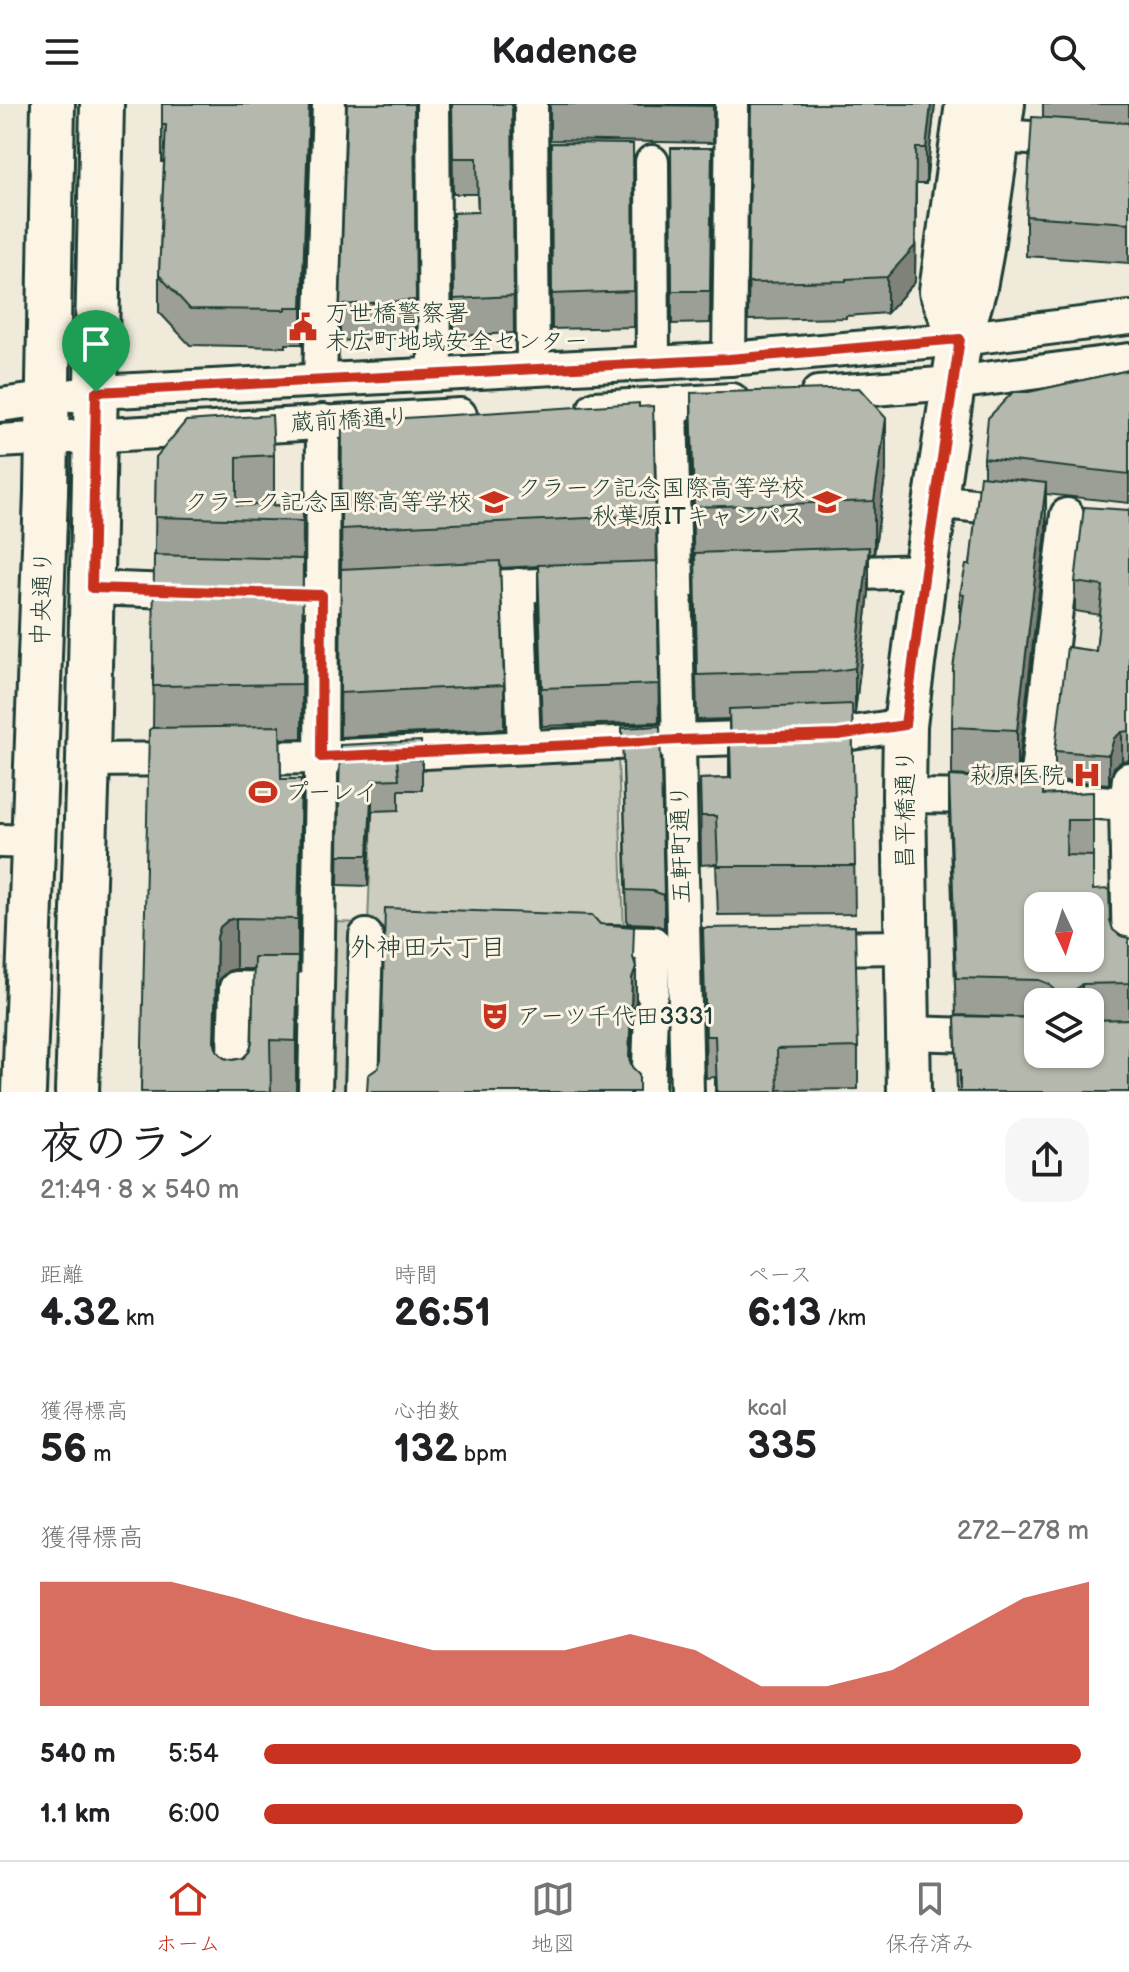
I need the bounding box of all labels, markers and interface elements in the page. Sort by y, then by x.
icon: menu [40,30,84,74]
icon: search [1045,30,1089,74]
text: Kadence [492,31,637,74]
place label: 万世橋警察署 末広町地域安全センター [325,299,588,356]
pin [62,310,130,392]
public building icon: 万世橋警察署 末広町地域安全センター [288,312,318,342]
icon: arrive [74,322,118,366]
street label: 蔵前橋通り [289,402,411,438]
place label: クラーク記念国際高等学校 秋葉原ITキャンパス [517,474,805,531]
school or university icon: クラーク記念国際高等学校 [479,487,509,517]
school or university icon: クラーク記念国際高等学校 秋葉原ITキャンパス [812,487,842,517]
place label: クラーク記念国際高等学校 [184,488,472,517]
street label: 中央通り [26,550,58,646]
street label: 昌平橋通り [891,749,920,869]
hospital icon: 萩原医院 [1072,760,1102,790]
place label: 萩原医院 [969,761,1065,790]
sports icon: プーレイ [248,777,278,807]
place label: プーレイ [285,778,378,807]
street label: 五軒町通り [665,784,697,904]
north arrow [1024,892,1104,972]
map controls [1024,892,1104,1068]
district label: 外神田六丁目 [350,933,506,964]
button: layers [1024,988,1104,1068]
theatre icon: アーツ千代田3331 [480,1001,510,1031]
place label: アーツ千代田3331 [517,1002,713,1031]
text: 夜のラン [40,1118,216,1171]
button: share [1005,1118,1089,1202]
text: 21:49 · 8 × 540 m [40,1175,239,1206]
text: 距離 [40,1262,84,1289]
text: 時間 [394,1262,438,1289]
text: ペース [747,1262,812,1289]
text: 4.32 [40,1289,120,1337]
text: 26:51 [394,1289,491,1337]
text: 6:13 [747,1289,821,1337]
text: km [120,1305,155,1332]
text: /km [821,1305,866,1332]
text: kcal [747,1395,787,1422]
text: 獲得標高 [40,1398,128,1425]
text: 心拍数 [394,1398,460,1425]
text: 335 [747,1422,817,1470]
text: 56 [40,1425,87,1473]
text: 132 [394,1425,458,1473]
text: m [87,1441,111,1468]
text: bpm [458,1441,507,1468]
text: 272–278 m [957,1516,1089,1547]
text: 獲得標高 [40,1523,144,1554]
text: 540 m [40,1739,116,1770]
text: 5:54 [168,1739,219,1770]
text: 1.1 km [40,1799,110,1830]
text: 6:00 [168,1799,220,1830]
tab: ホーム [155,1877,220,1958]
tab: 地図 [531,1877,575,1958]
tab: 保存済み [886,1877,974,1958]

